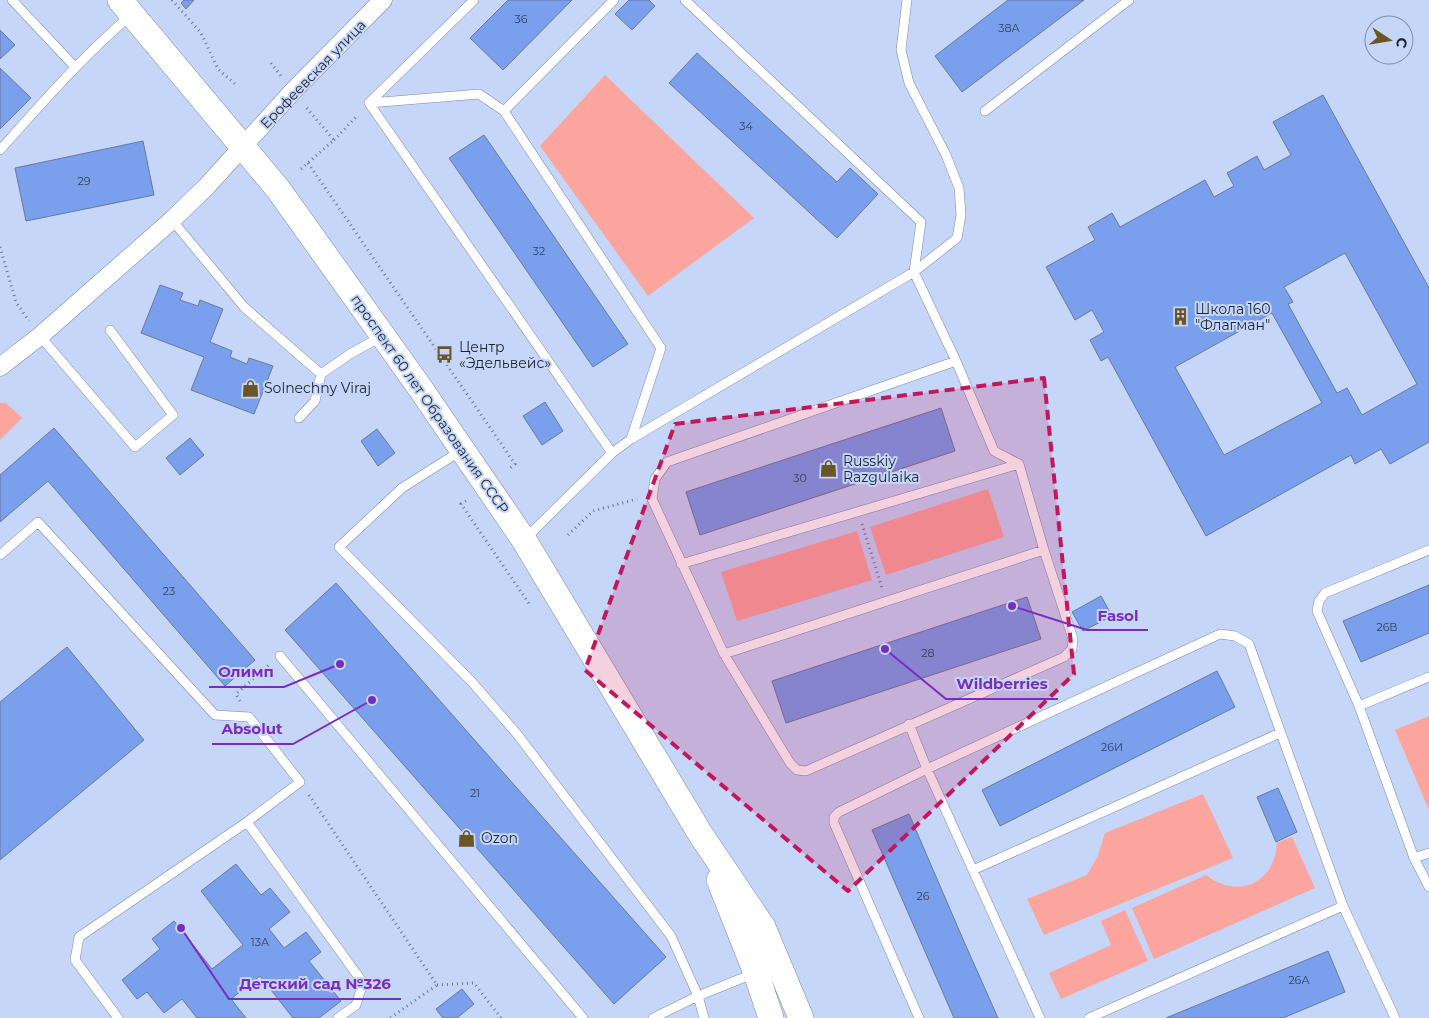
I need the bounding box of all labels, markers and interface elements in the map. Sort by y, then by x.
house number: 36 [515,12,528,26]
north arrow [1364,15,1414,65]
street label: Ерофеевская улица [256,16,370,132]
house number: 38А [998,21,1020,35]
text: С [1392,36,1412,50]
house number: 34 [739,119,753,133]
house number: 29 [78,174,91,188]
house number: 32 [533,244,545,258]
street label: проспект 60 лет Образования СССР [347,291,513,517]
place label: Школа 160 "Флагман" [1195,300,1271,334]
building icon: Школа 160 "Флагман" [1171,307,1191,327]
place label: Центр «Эдельвейс» [459,338,551,372]
bus stop icon: Центр «Эдельвейс» [435,345,455,365]
shop icon: Solnechny Viraj [240,378,260,398]
place label: Solnechny Viraj [264,379,371,397]
place label: Russkiy Razgulaika [843,452,920,486]
shop icon: Russkiy Razgulaika [819,459,839,479]
house number: 30 [793,471,807,485]
house number: 23 [163,584,175,598]
callout: Fasol [1087,600,1148,630]
text: Fasol [1098,606,1138,625]
house number: 26В [1376,620,1398,634]
house number: 28 [921,646,935,660]
callout: Олимп [209,657,284,687]
text: Олимп [218,662,274,681]
callout: Wildberries [946,669,1058,699]
text: Wildberries [956,674,1048,693]
callout: Absolut [212,714,293,744]
text: Absolut [221,719,283,738]
house number: 26И [1101,740,1123,754]
house number: 21 [470,786,480,800]
shop icon: Ozon [457,828,477,848]
place label: Ozon [481,829,518,847]
house number: 26 [917,889,930,903]
house number: 13А [251,935,270,949]
callout: Детский сад №326 [229,969,401,999]
house number: 26А [1288,973,1310,987]
text: Детский сад №326 [239,974,391,993]

